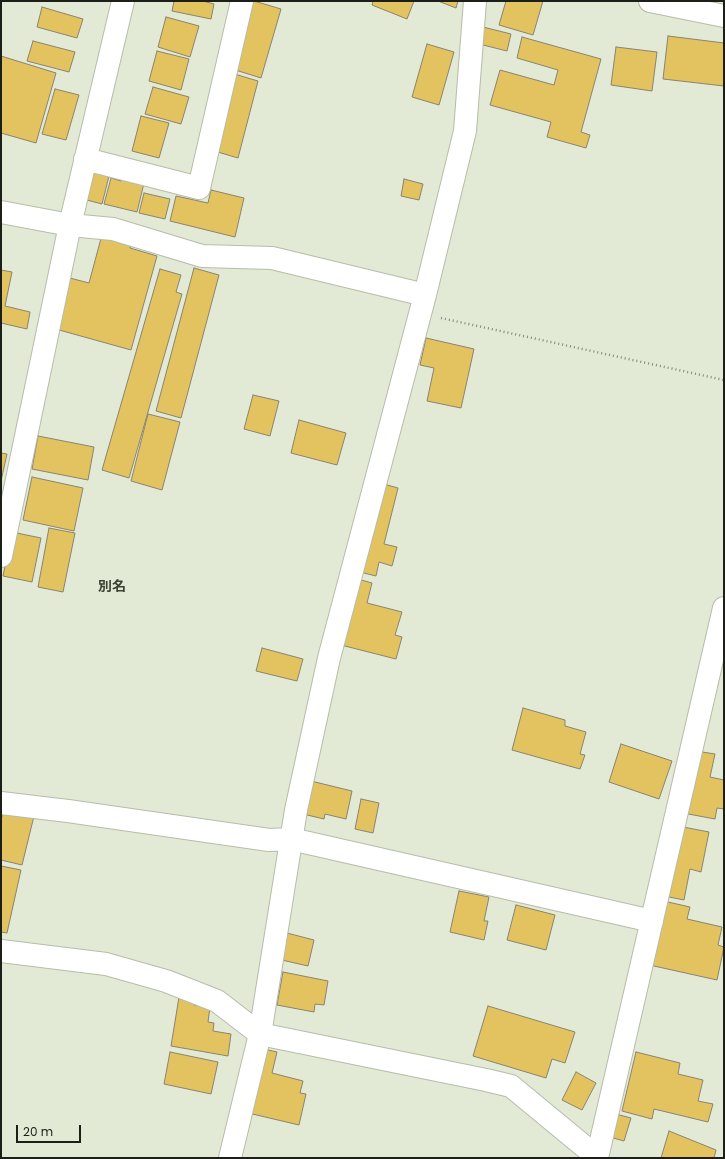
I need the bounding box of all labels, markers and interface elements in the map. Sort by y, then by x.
district label: 別名 [98,579,126,595]
scale bar [18,1117,83,1143]
text: 20 m [23,1123,53,1140]

